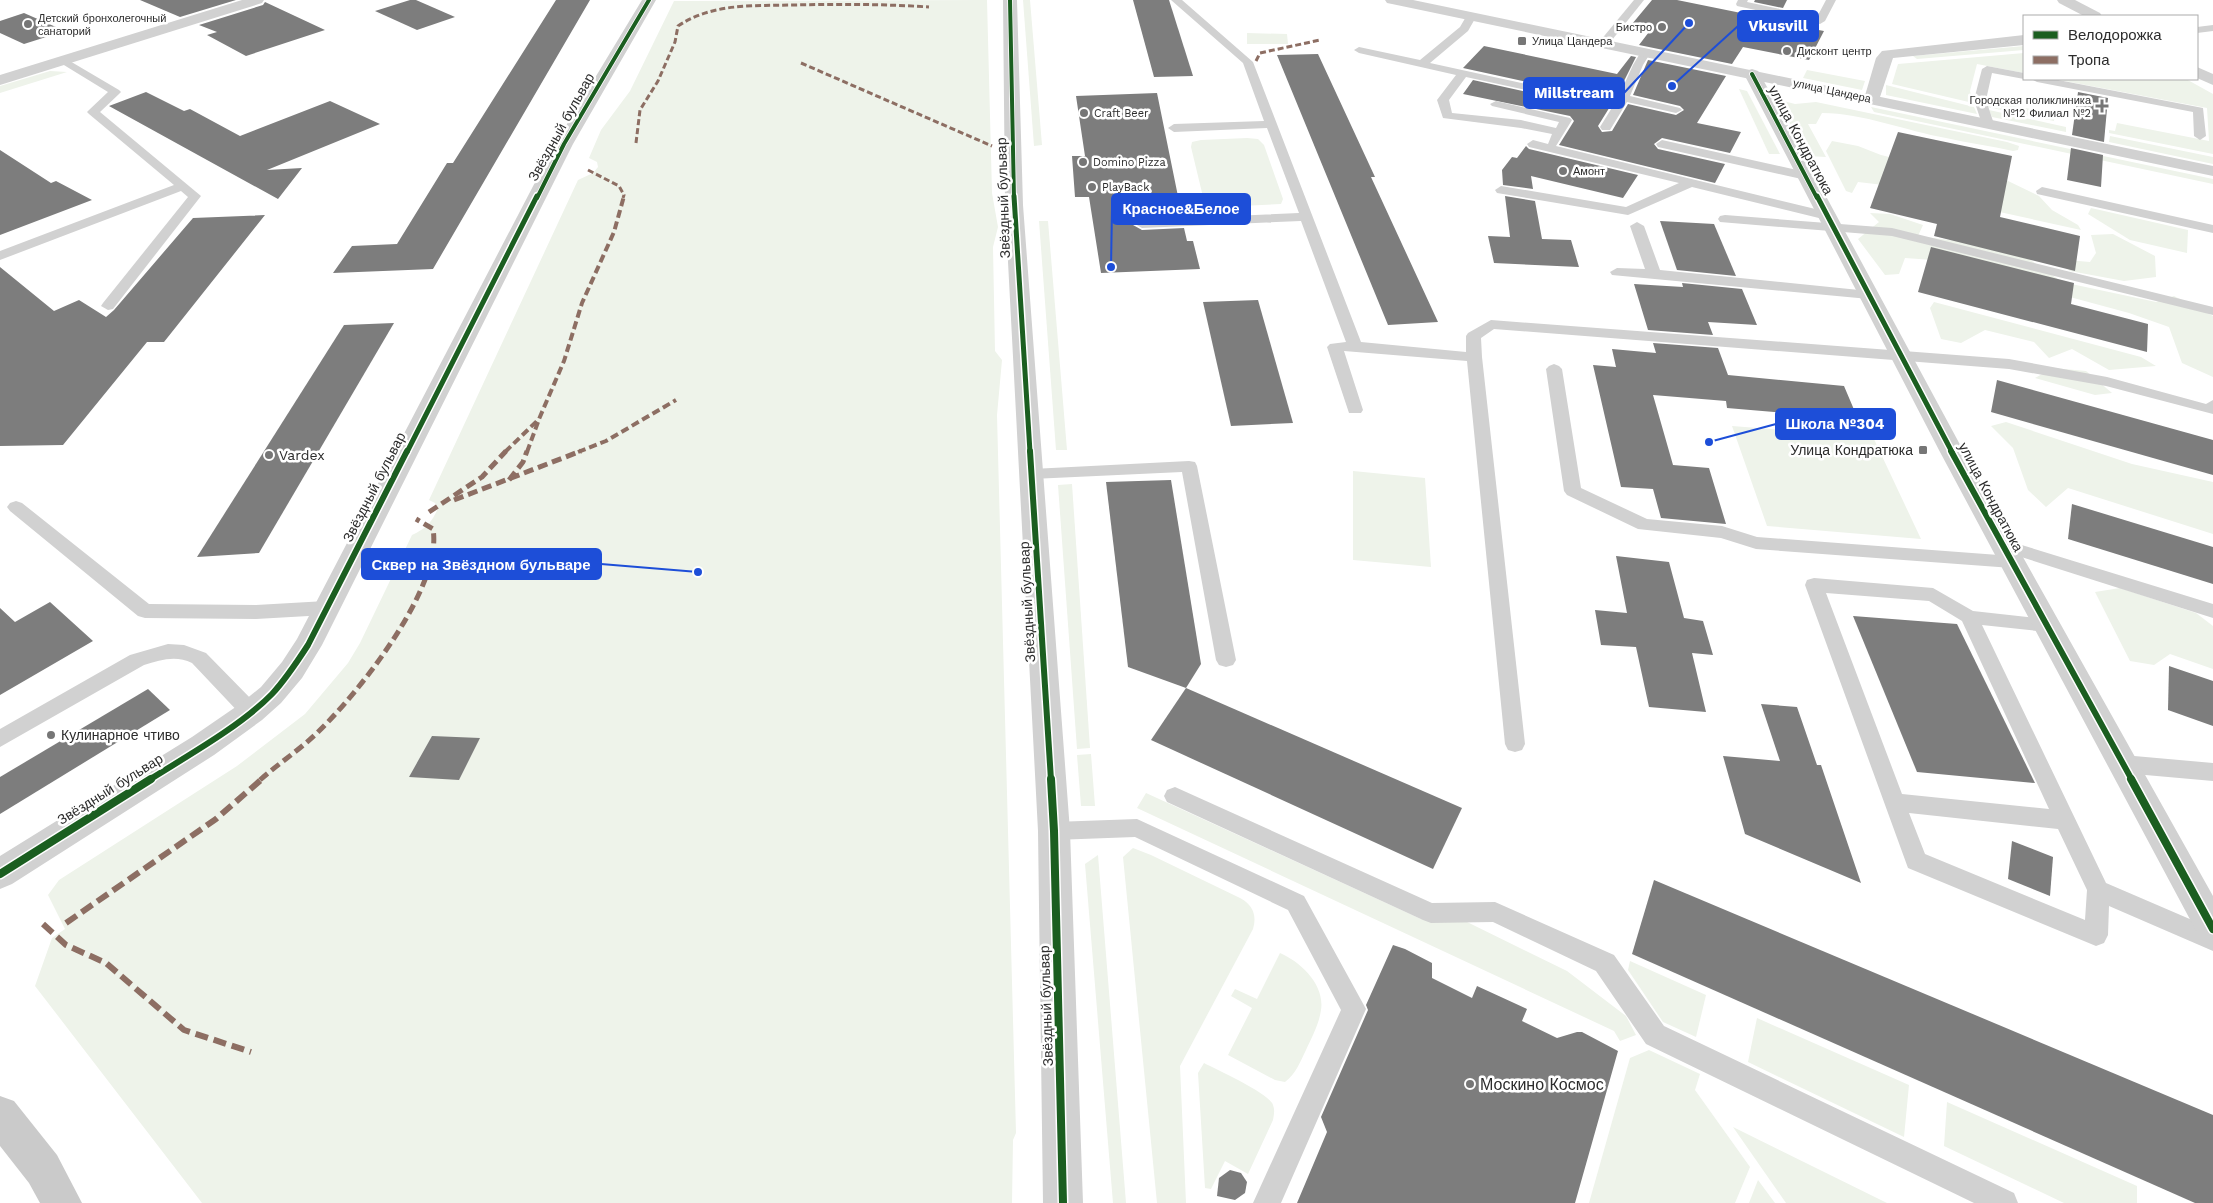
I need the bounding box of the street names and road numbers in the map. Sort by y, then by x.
street label: Звёздный бульвар [525,70,597,184]
street label: улица Цандера [1792,76,1873,106]
street label: улица Кондратюка [1765,83,1837,198]
street label: Звёздный бульвар [993,137,1013,259]
street label: Звёздный бульвар [339,429,409,545]
street label: улица Кондратюка [1955,440,2027,555]
street label: Звёздный бульвар [1016,541,1038,663]
street label: Звёздный бульвар [54,750,166,828]
street label: Звёздный бульвар [1036,945,1056,1067]

